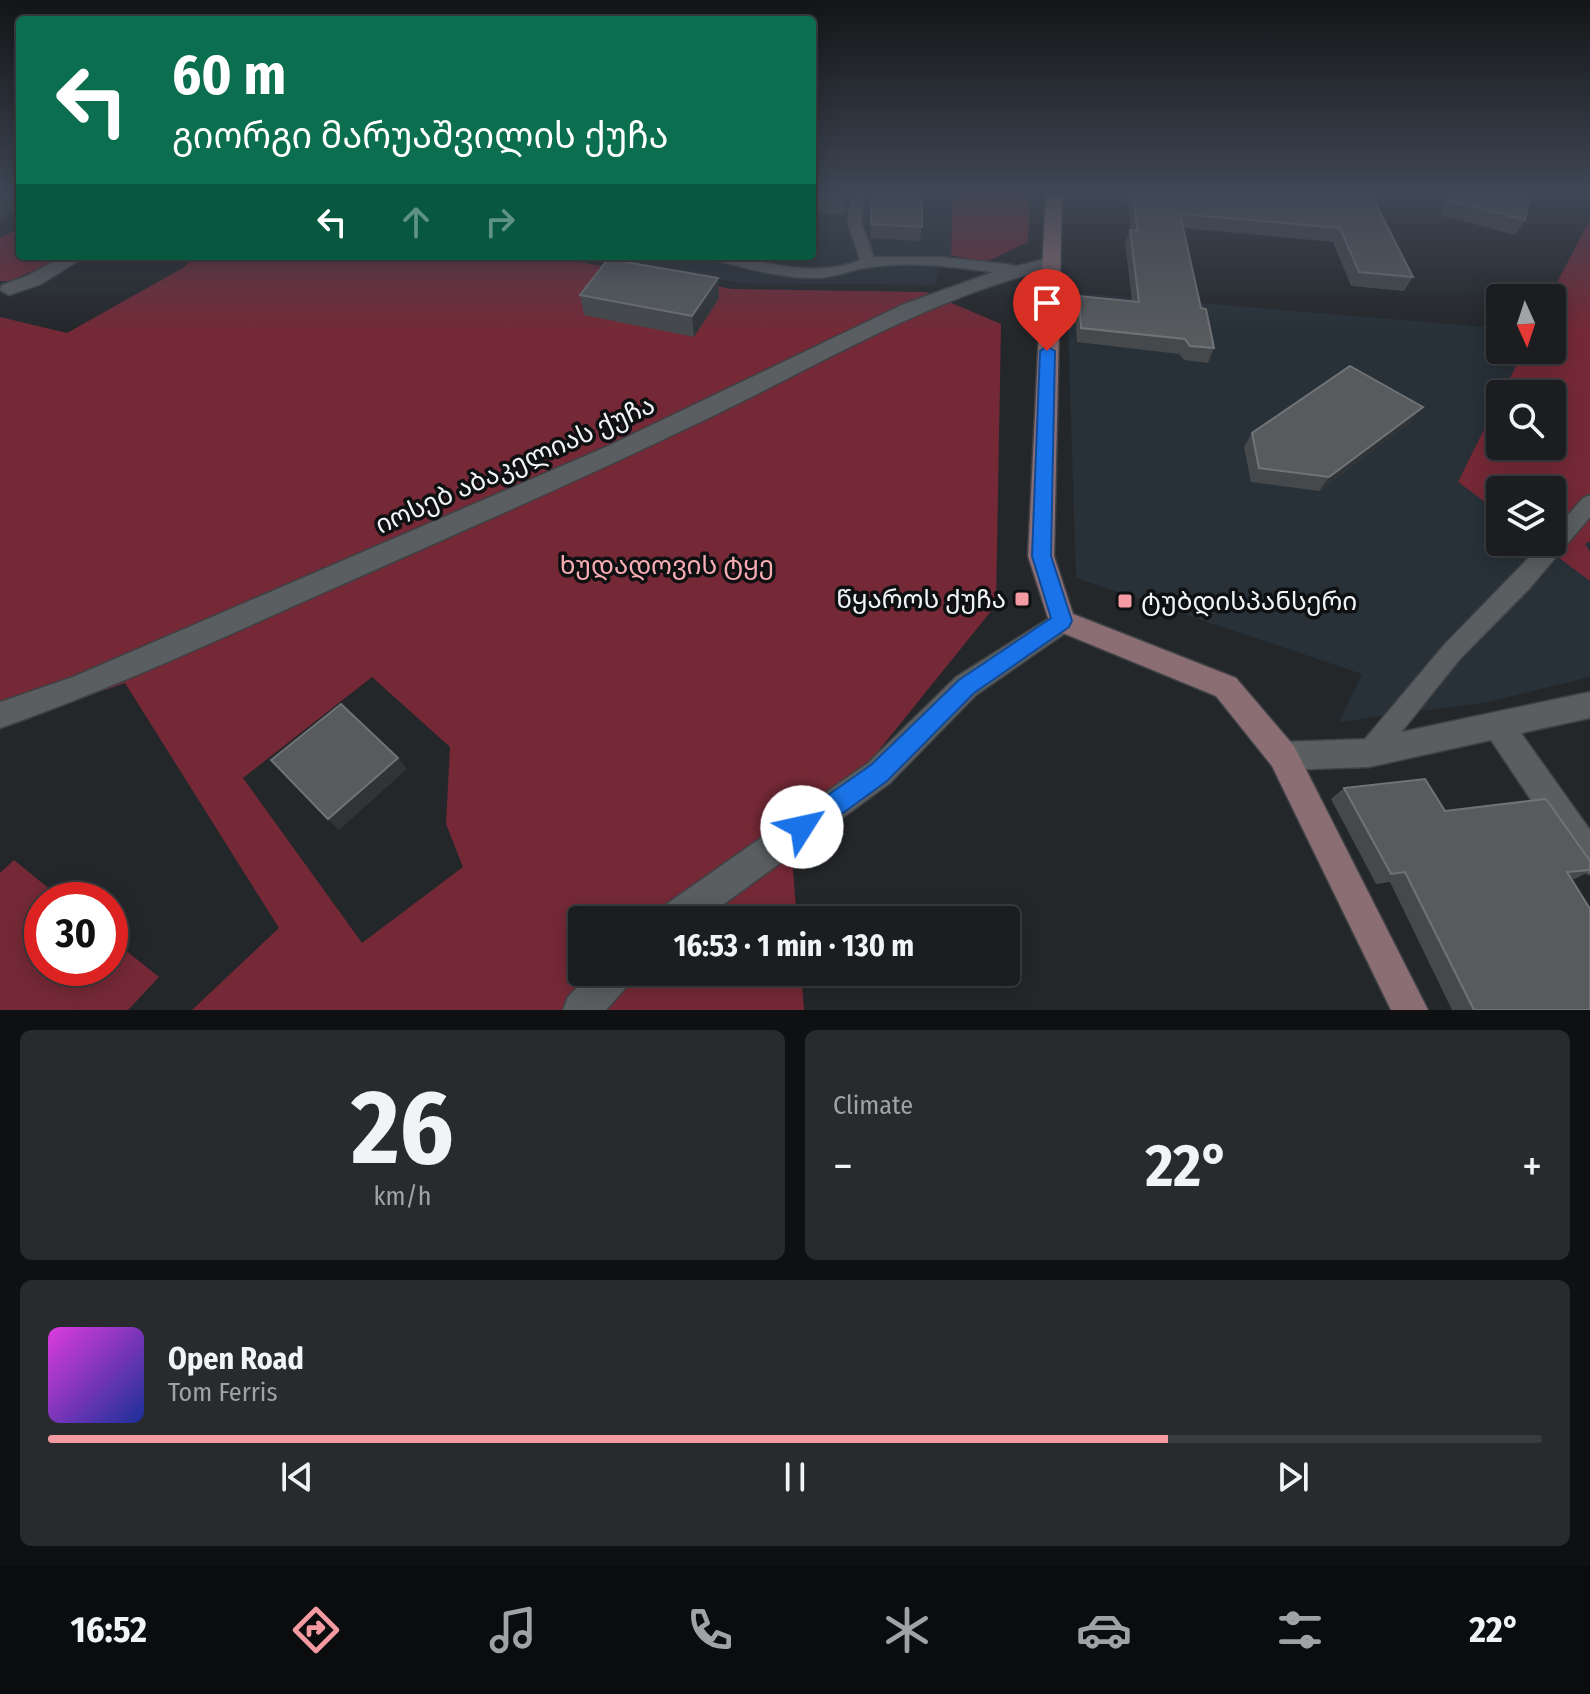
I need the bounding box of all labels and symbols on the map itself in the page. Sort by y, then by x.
pin [1013,269,1081,351]
north arrow [1486,284,1566,364]
street label: იოსებ აბაკელიას ქუჩა [370,389,660,541]
park label: ხუდადოვის ტყე [560,550,774,581]
place label: წყაროს ქუჩა [836,584,1006,615]
place label: ტუბდისპანსერი [1141,586,1357,617]
marker: წყაროს ქუჩა [1013,590,1031,608]
marker: ტუბდისპანსერი [1116,592,1134,610]
position arrow [760,785,844,869]
speed limit sign: 30 [24,882,128,986]

